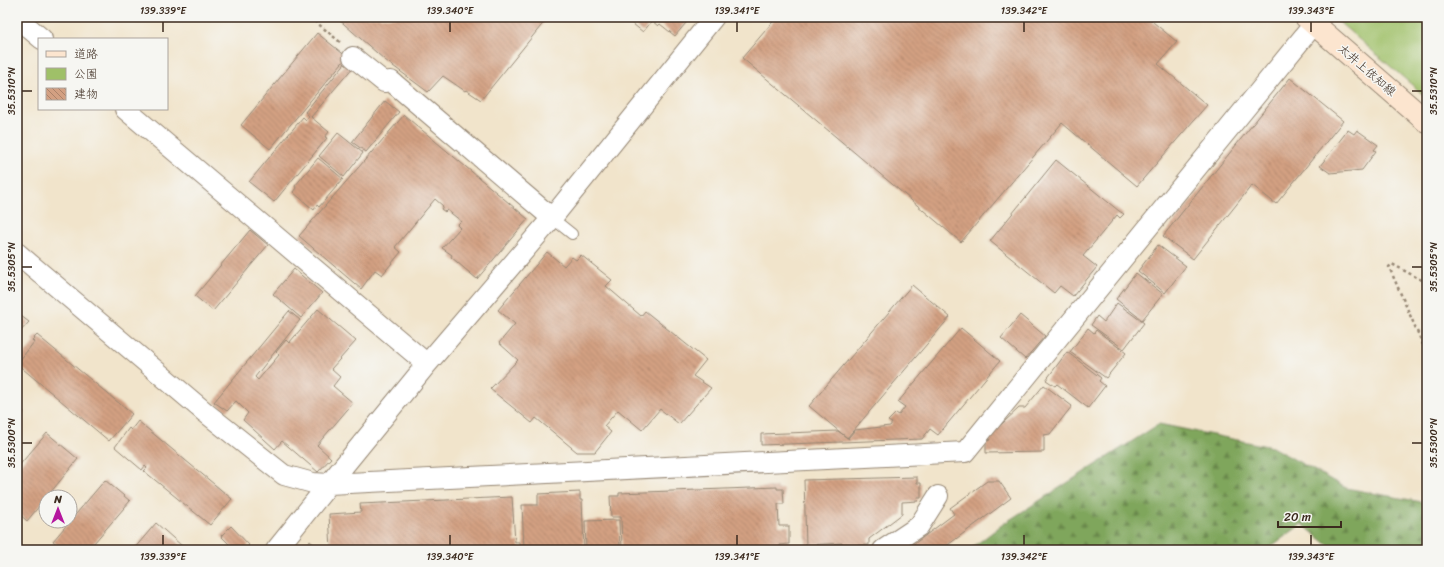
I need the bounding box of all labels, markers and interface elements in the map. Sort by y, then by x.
text: 139.339°E [140,2,187,20]
text: 139.340°E [427,2,475,20]
text: 139.341°E [715,2,761,20]
text: 139.342°E [1001,2,1049,20]
text: 139.343°E [1288,2,1335,20]
legend [38,38,168,110]
street label: 太井上依知線 [1333,38,1401,102]
text: 道路 [74,43,98,65]
text: 公園 [74,63,98,85]
text: 35.5310°N [3,67,21,115]
text: 35.5310°N [1425,67,1443,115]
text: 建物 [74,83,98,105]
text: 35.5305°N [3,242,21,292]
text: 35.5305°N [1425,242,1443,292]
text: 35.5300°N [3,418,21,468]
text: 35.5300°N [1425,418,1443,468]
north arrow [38,489,78,529]
text: N [53,490,62,509]
scale bar [1278,503,1341,529]
text: 20 m [1284,506,1311,528]
text: 139.339°E [140,548,187,566]
text: 139.340°E [427,548,475,566]
text: 139.341°E [715,548,761,566]
text: 139.342°E [1001,548,1049,566]
text: 139.343°E [1288,548,1335,566]

